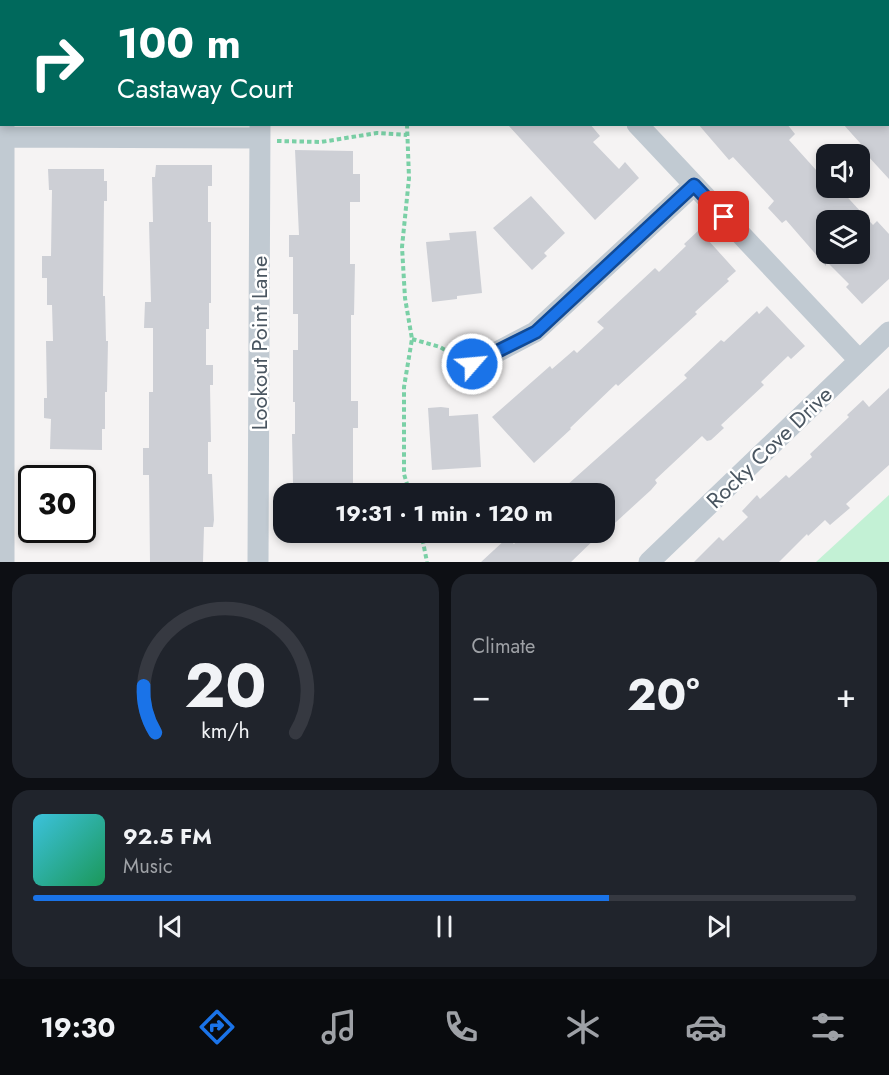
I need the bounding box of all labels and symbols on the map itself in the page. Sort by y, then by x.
pin [698,191,749,242]
street label: Lookout Point Lane [243,256,275,430]
position arrow [440,332,504,396]
street label: Rocky Cove Drive [699,379,839,515]
speed limit sign: 30 [18,465,96,543]

